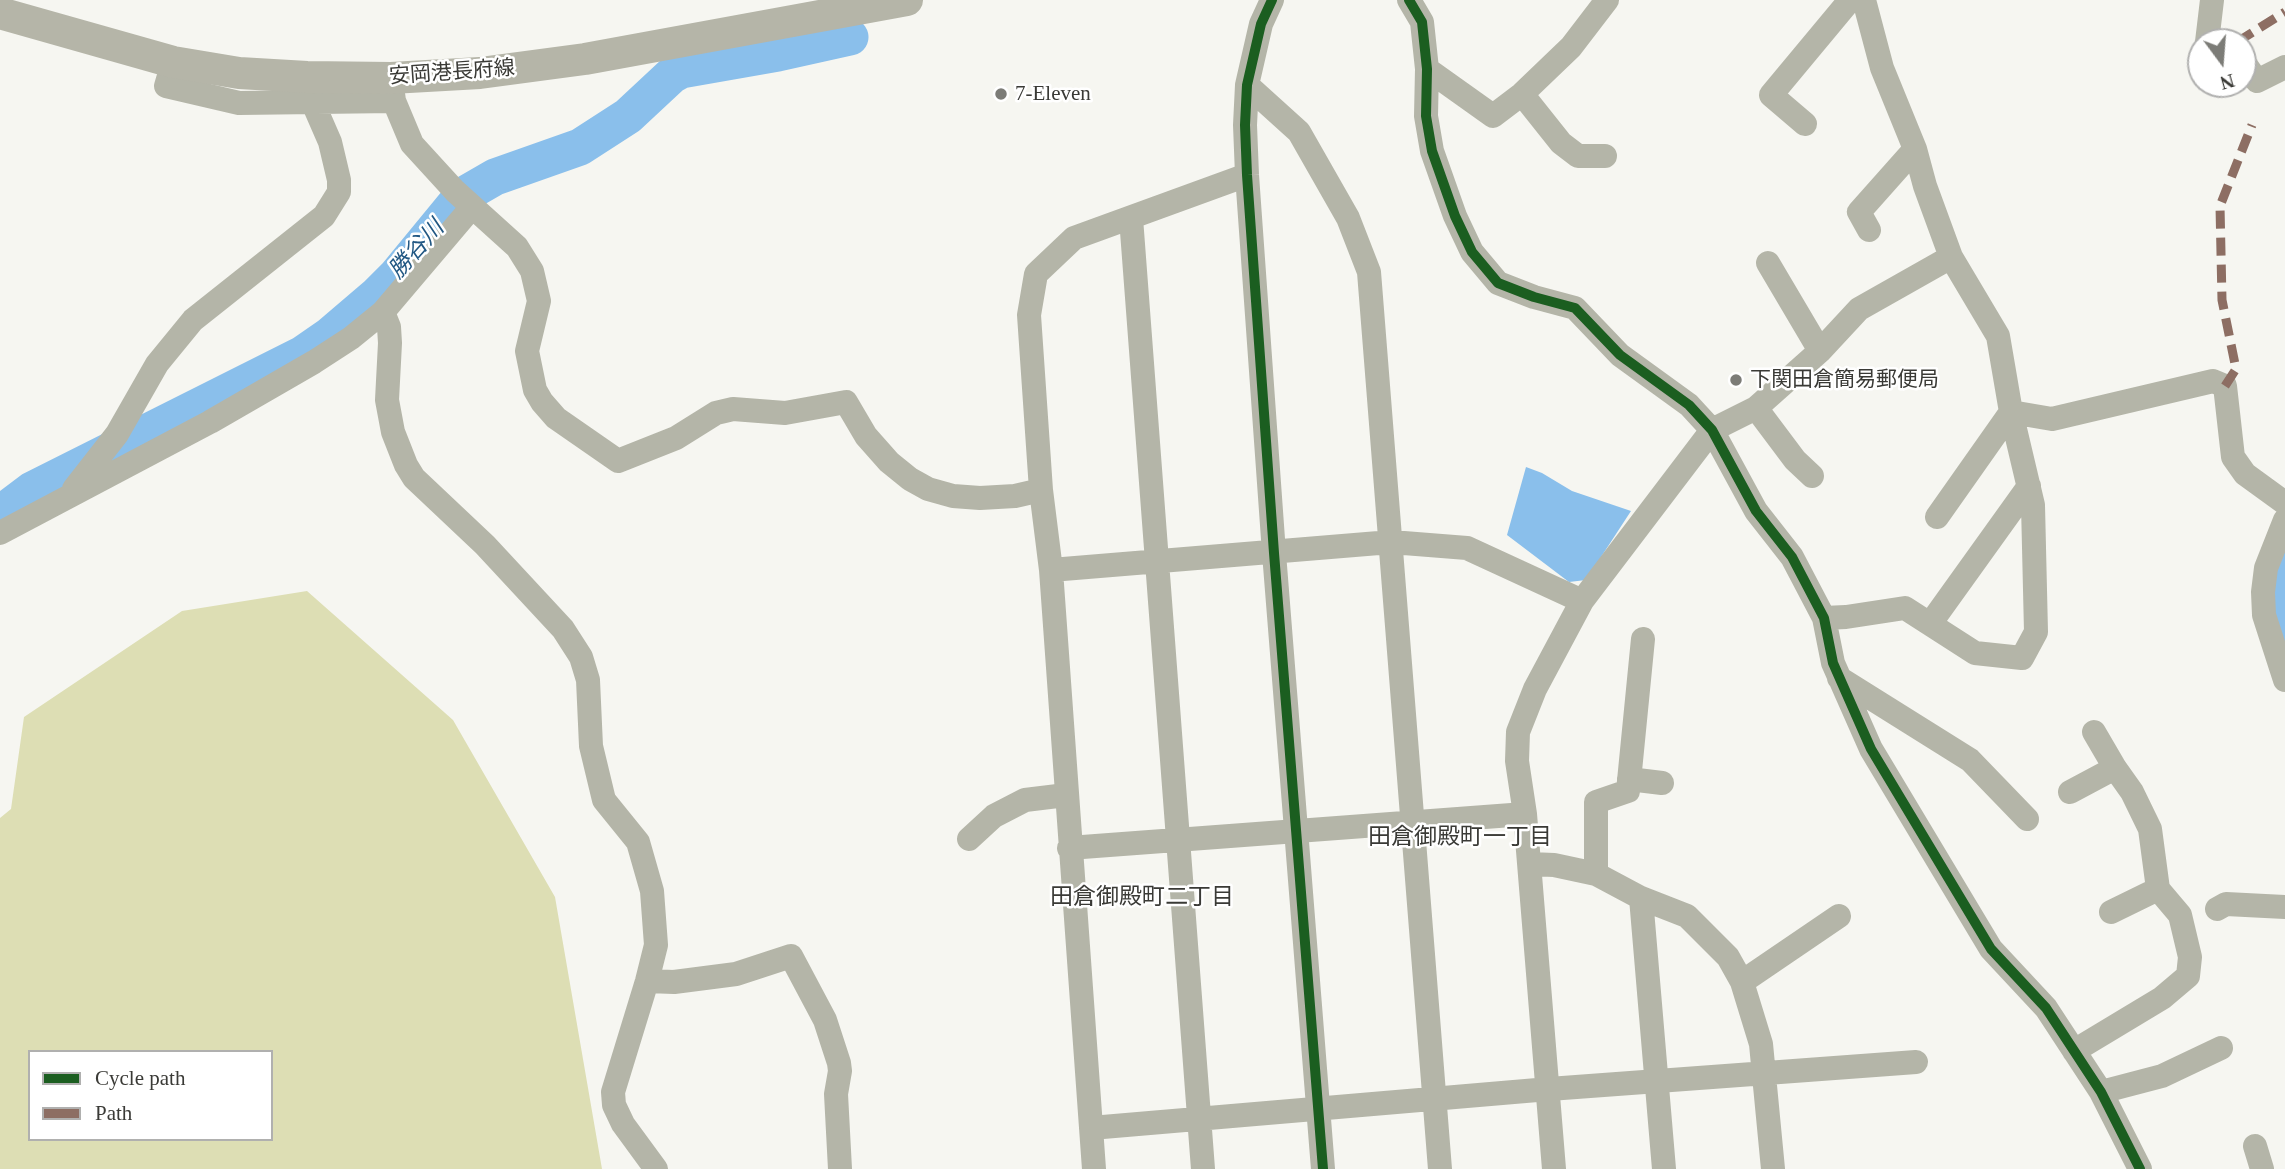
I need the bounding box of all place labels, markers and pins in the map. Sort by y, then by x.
place label: 7-Eleven [1015,81,1091,107]
marker: 7-Eleven [993,86,1009,102]
place label: 下関田倉簡易郵便局 [1750,367,1939,393]
marker: 下関田倉簡易郵便局 [1728,372,1744,388]

